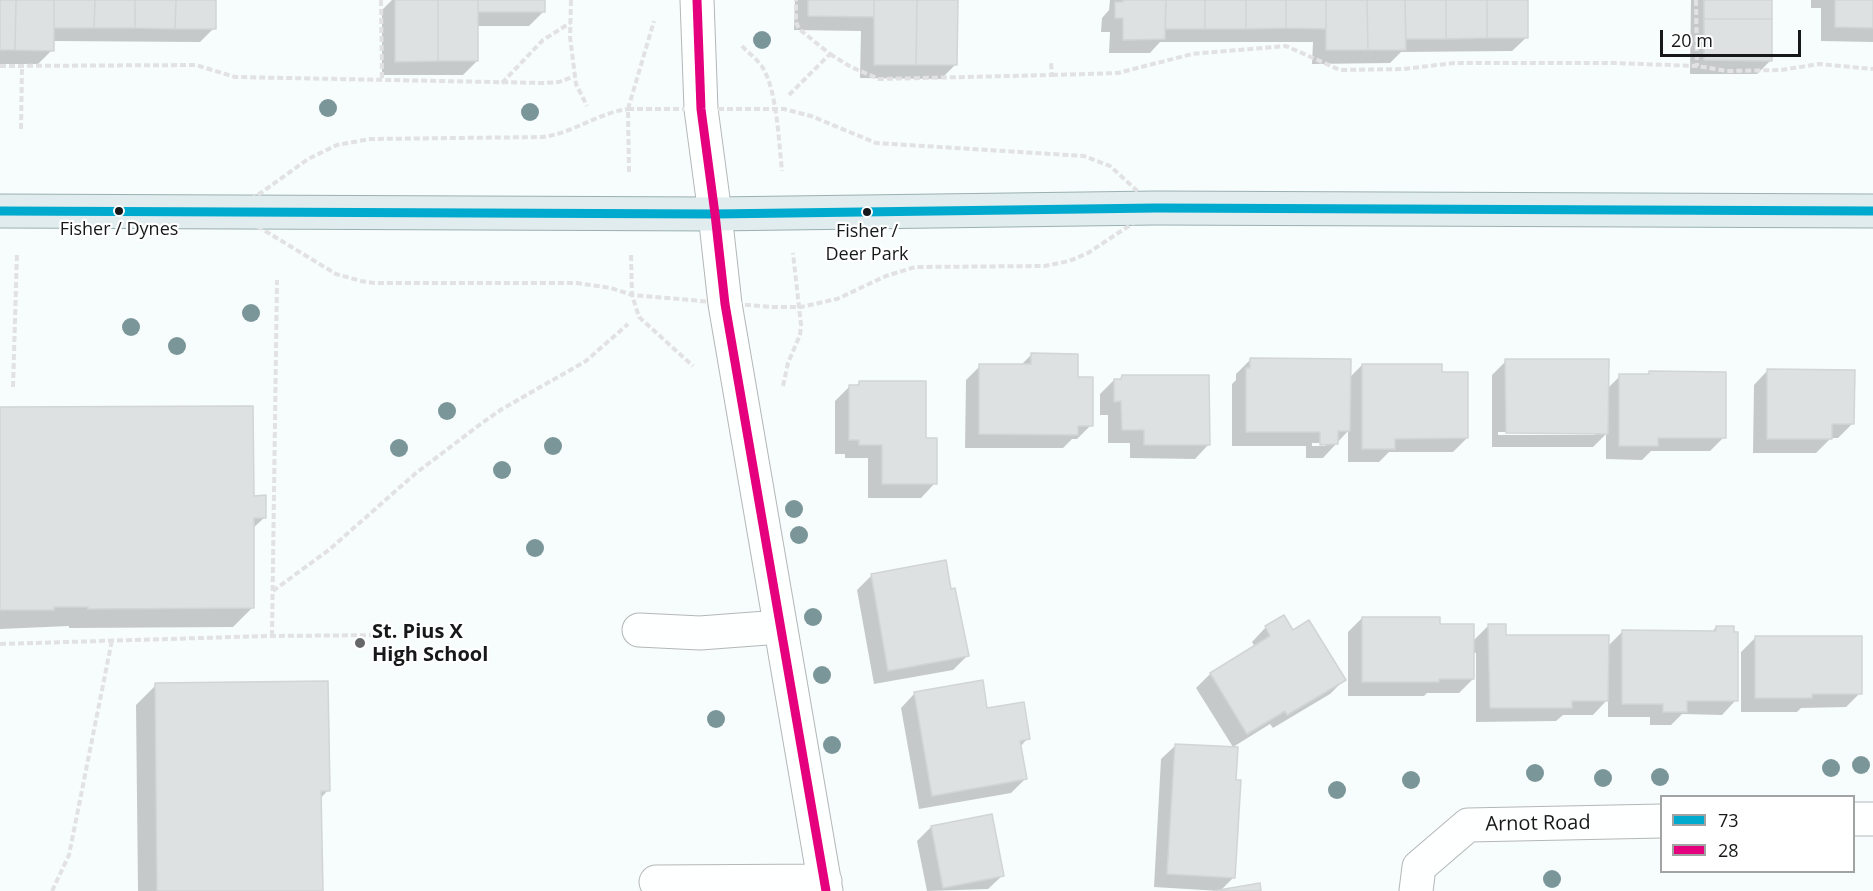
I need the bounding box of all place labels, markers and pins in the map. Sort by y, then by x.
marker: Fisher / Dynes [113,205,125,217]
marker: Fisher / Deer Park [861,206,873,218]
place label: Fisher / Dynes [60,219,178,241]
place label: Fisher / Deer Park [826,221,908,264]
place label: St. Pius X High School [372,620,488,667]
marker: St. Pius X High School [353,636,367,650]

